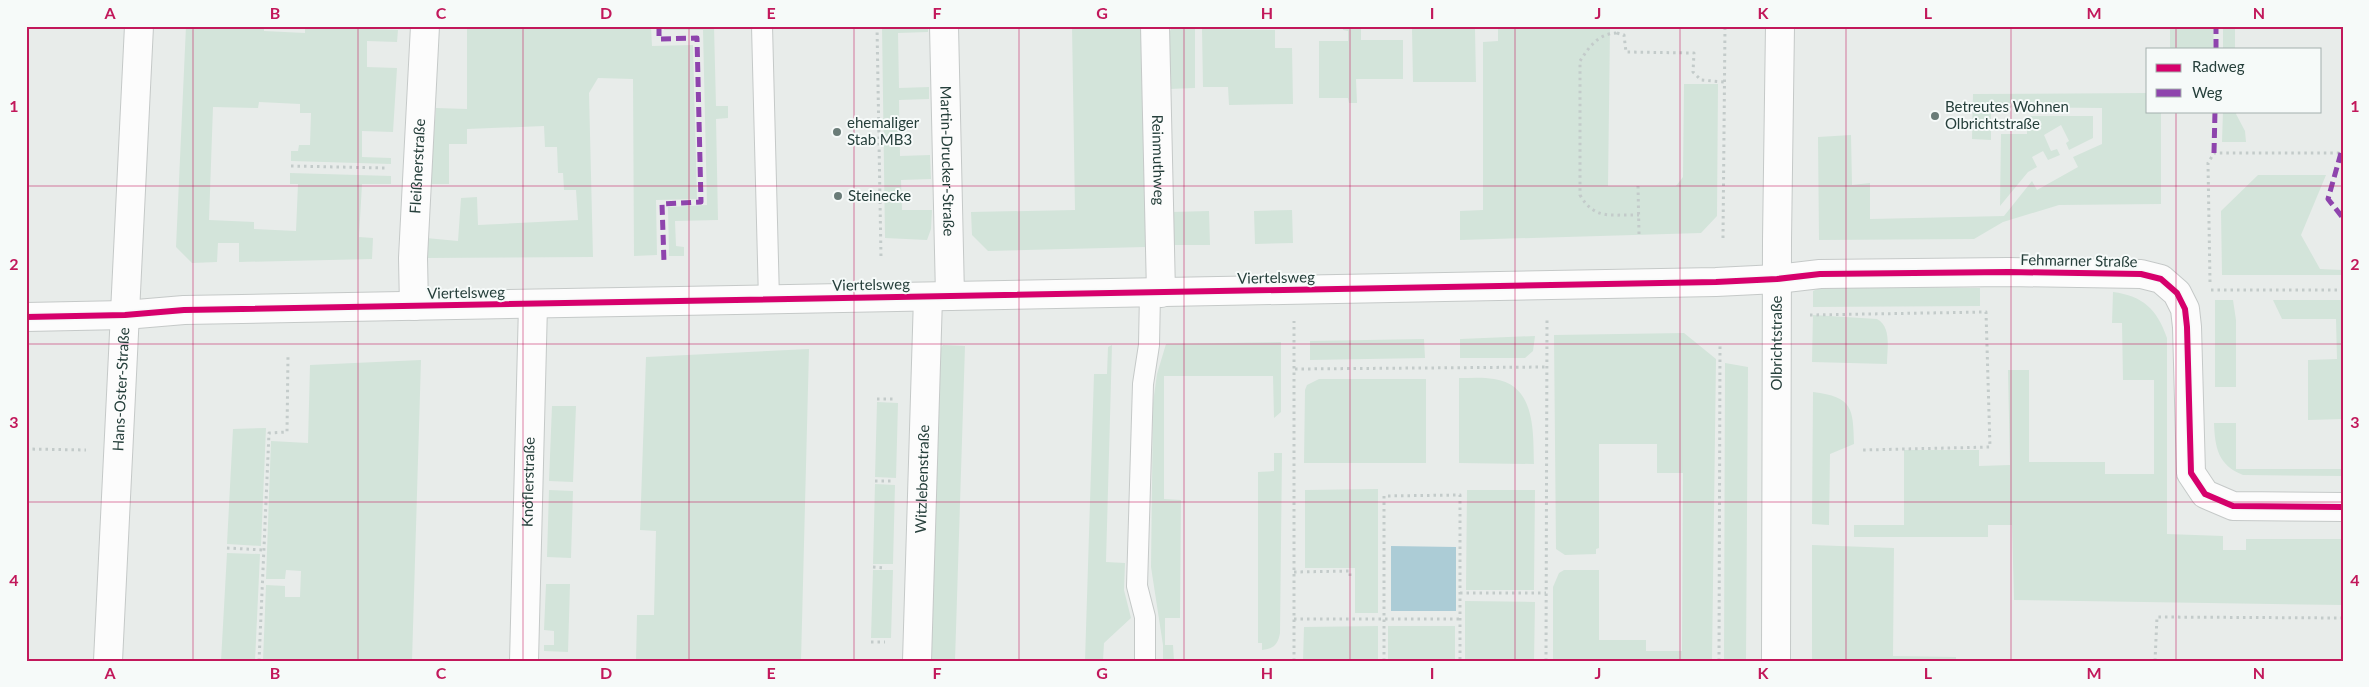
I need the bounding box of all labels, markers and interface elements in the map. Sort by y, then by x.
text: A [103,3,116,22]
text: B [270,3,280,22]
text: C [436,3,447,22]
text: D [600,3,612,22]
text: E [766,3,776,22]
text: F [932,3,942,22]
text: G [1096,3,1108,22]
text: H [1261,3,1273,22]
text: I [1430,3,1434,22]
text: J [1595,3,1601,22]
text: K [1758,3,1770,22]
text: L [1924,3,1933,22]
text: M [2086,3,2102,22]
text: N [2253,3,2265,22]
legend [2146,48,2322,112]
text: Radweg [2192,57,2245,75]
text: Weg [2192,83,2223,101]
street label: Martin-Drucker-Straße [937,85,959,237]
text: 1 [9,96,19,115]
text: 1 [2350,96,2360,115]
place label: Betreutes Wohnen Olbrichtstraße [1945,97,2069,132]
marker: Betreutes Wohnen Olbrichtstraße [1929,110,1941,122]
place label: ehemaliger Stab MB3 [847,113,920,148]
street label: Reinmuthweg [1149,114,1169,206]
street label: Fleißnerstraße [405,118,428,214]
marker: ehemaliger Stab MB3 [831,126,843,138]
place label: Steinecke [848,186,911,204]
marker: Steinecke [832,190,844,202]
street label: Fehmarner Straße [2020,250,2138,270]
text: 2 [9,254,19,273]
text: 2 [2350,254,2360,273]
street label: Viertelsweg [1237,267,1315,287]
street label: Viertelsweg [832,274,910,294]
street label: Viertelsweg [427,282,505,302]
street label: Olbrichtstraße [1767,295,1785,391]
street label: Hans-Oster-Straße [108,327,132,452]
text: 3 [9,412,19,431]
text: 3 [2350,412,2360,431]
street label: Witzlebenstraße [911,424,932,534]
street label: Knöflerstraße [517,437,538,527]
text: 4 [9,570,19,589]
text: 4 [2350,570,2360,589]
text: A [103,663,116,682]
text: B [270,663,280,682]
text: C [436,663,447,682]
text: D [600,663,612,682]
text: E [766,663,776,682]
text: F [932,663,942,682]
text: G [1096,663,1108,682]
text: H [1261,663,1273,682]
text: I [1430,663,1434,682]
text: J [1595,663,1601,682]
text: K [1758,663,1770,682]
text: L [1924,663,1933,682]
text: M [2086,663,2102,682]
text: N [2253,663,2265,682]

